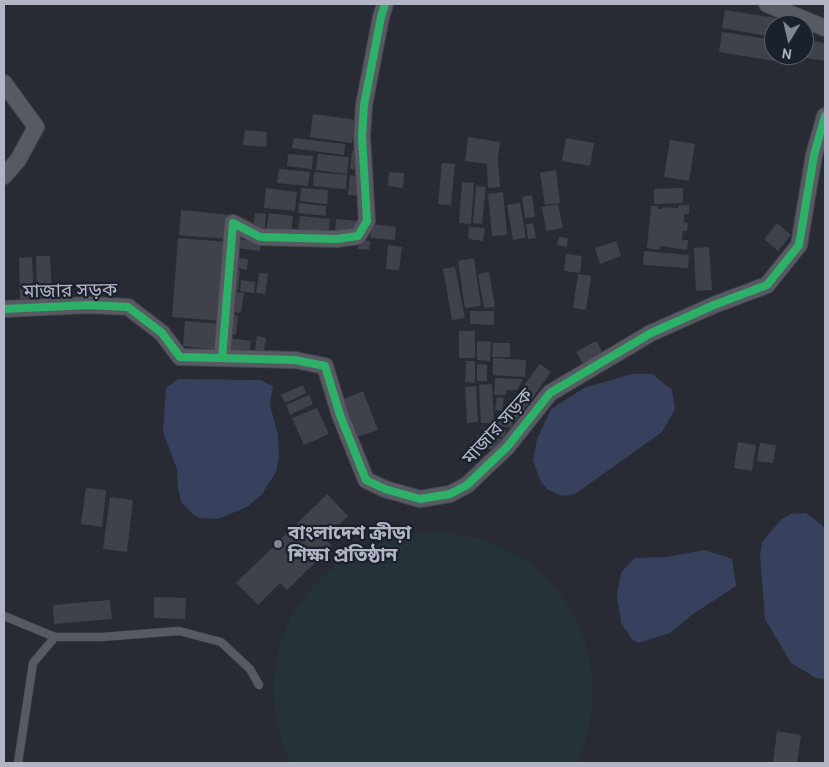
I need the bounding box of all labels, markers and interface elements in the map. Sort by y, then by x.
north arrow [764,15,814,65]
text: N [781,44,793,63]
street label: মাজার সড়ক [23,279,117,303]
street label: মাজার সড়ক [458,384,538,470]
place label: বাংলাদেশ ক্রীড়া শিক্ষা প্রতিষ্ঠান [288,522,411,566]
marker: বাংলাদেশ ক্রীড়া শিক্ষা প্রতিষ্ঠান [272,538,284,550]

